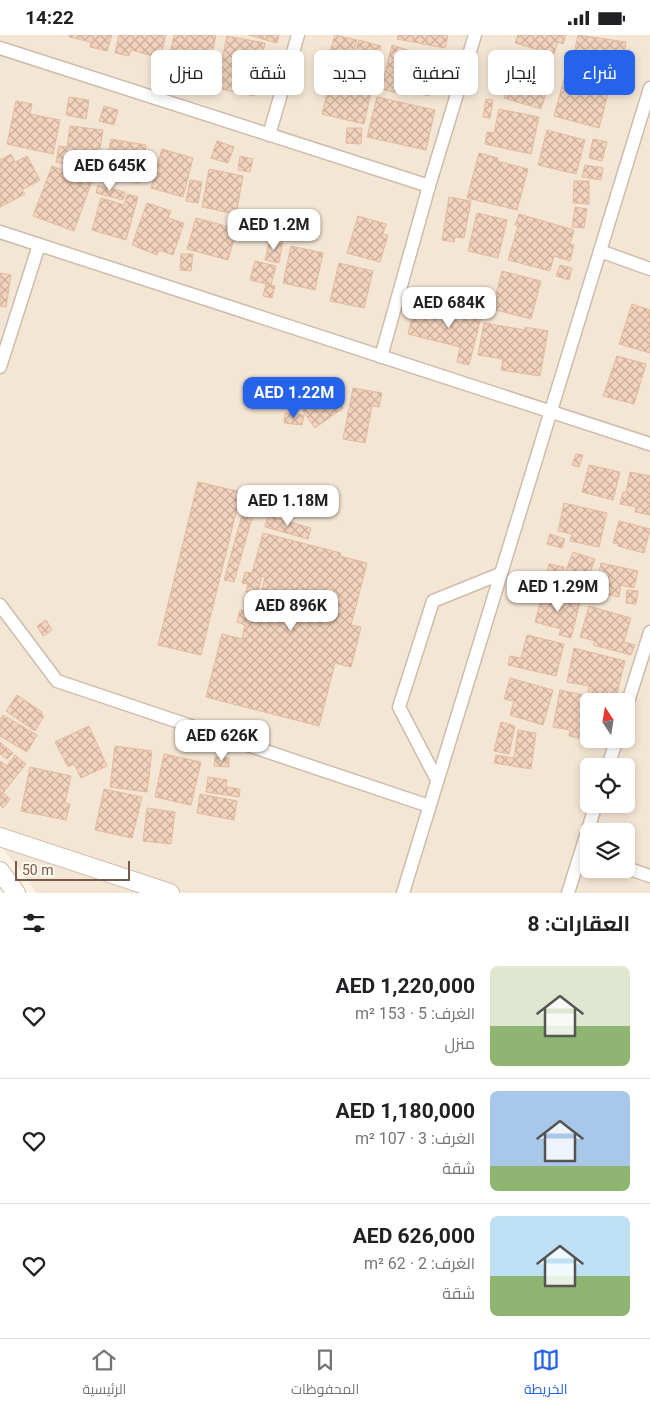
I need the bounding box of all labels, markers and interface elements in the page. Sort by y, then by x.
text: 14:22 [25,6,74,29]
chip: منزل [151,50,222,95]
chip: شقة [232,50,304,95]
chip: جديد [314,50,384,95]
chip: تصفية [394,50,478,95]
chip: إيجار [488,50,554,95]
chip: شراء [564,50,635,95]
pin: AED 645K [58,149,162,192]
text: AED 645K [74,156,146,175]
pin: AED 1.2M [222,209,326,251]
text: AED 1.2M [238,215,310,234]
pin: AED 684K [397,287,501,329]
text: AED 684K [413,293,485,312]
pin: AED 1.22M [237,377,351,419]
text: AED 1.22M [254,383,334,402]
pin: AED 1.18M [231,485,345,527]
text: AED 1.18M [248,491,328,510]
pin: AED 1.29M [501,571,615,613]
text: AED 1.29M [518,577,598,596]
pin: AED 896K [239,589,343,632]
text: AED 896K [255,596,327,615]
north arrow [580,693,635,747]
map controls [580,693,635,878]
pin: AED 626K [170,719,274,762]
text: AED 626K [186,726,258,745]
button: locate [580,758,635,813]
button: layers [580,823,635,878]
scale bar [15,858,130,881]
text: 50 m [22,862,54,878]
icon: filters [20,909,48,937]
text: العقارات: 8 [528,912,630,936]
text: AED 1,220,000 [336,974,475,998]
icon: home [530,986,590,1046]
icon: heart [20,1002,48,1030]
text: الغرف: 5 · 153 m² [355,1004,475,1023]
text: منزل [445,1034,475,1053]
text: AED 1,180,000 [336,1099,475,1123]
icon: home [530,1111,590,1171]
icon: heart [20,1127,48,1155]
text: الغرف: 3 · 107 m² [355,1129,475,1148]
text: شقة [442,1159,475,1178]
text: AED 626,000 [353,1224,475,1248]
icon: home [530,1236,590,1296]
icon: heart [20,1252,48,1280]
text: الغرف: 2 · 62 m² [364,1254,475,1273]
text: شقة [442,1284,475,1303]
tab: الرئيسية [82,1346,126,1402]
tab: المحفوظات [291,1346,359,1402]
tab: الخريطة [524,1346,568,1402]

